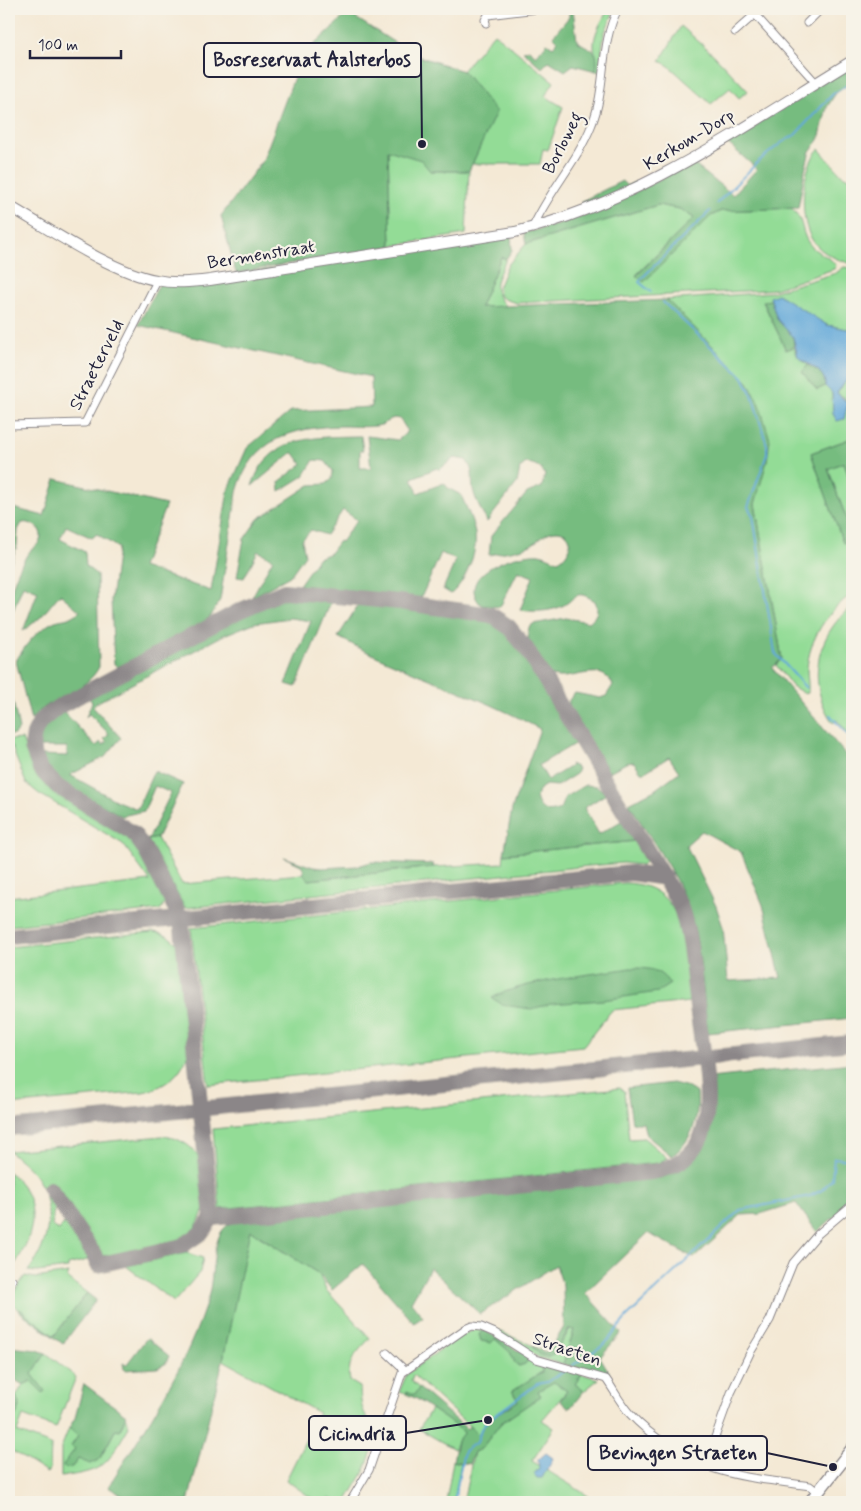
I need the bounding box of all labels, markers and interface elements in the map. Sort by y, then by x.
scale bar [30,28,121,60]
text: 100 m [38,36,78,56]
callout: Bosreservaat Aalsterbos [204,43,421,77]
text: Bosreservaat Aalsterbos [213,48,411,73]
street label: Kerkom-Dorp [639,103,739,177]
street label: Borloweg [537,108,591,179]
street label: Bermenstraat [206,235,317,275]
street label: Straeterveld [64,316,130,414]
street label: Straeten [529,1327,605,1373]
callout: Cicindria [309,1416,406,1450]
text: Cicindria [318,1422,396,1447]
callout: Bevingen Straeten [588,1436,767,1470]
text: Bevingen Straeten [599,1441,757,1467]

